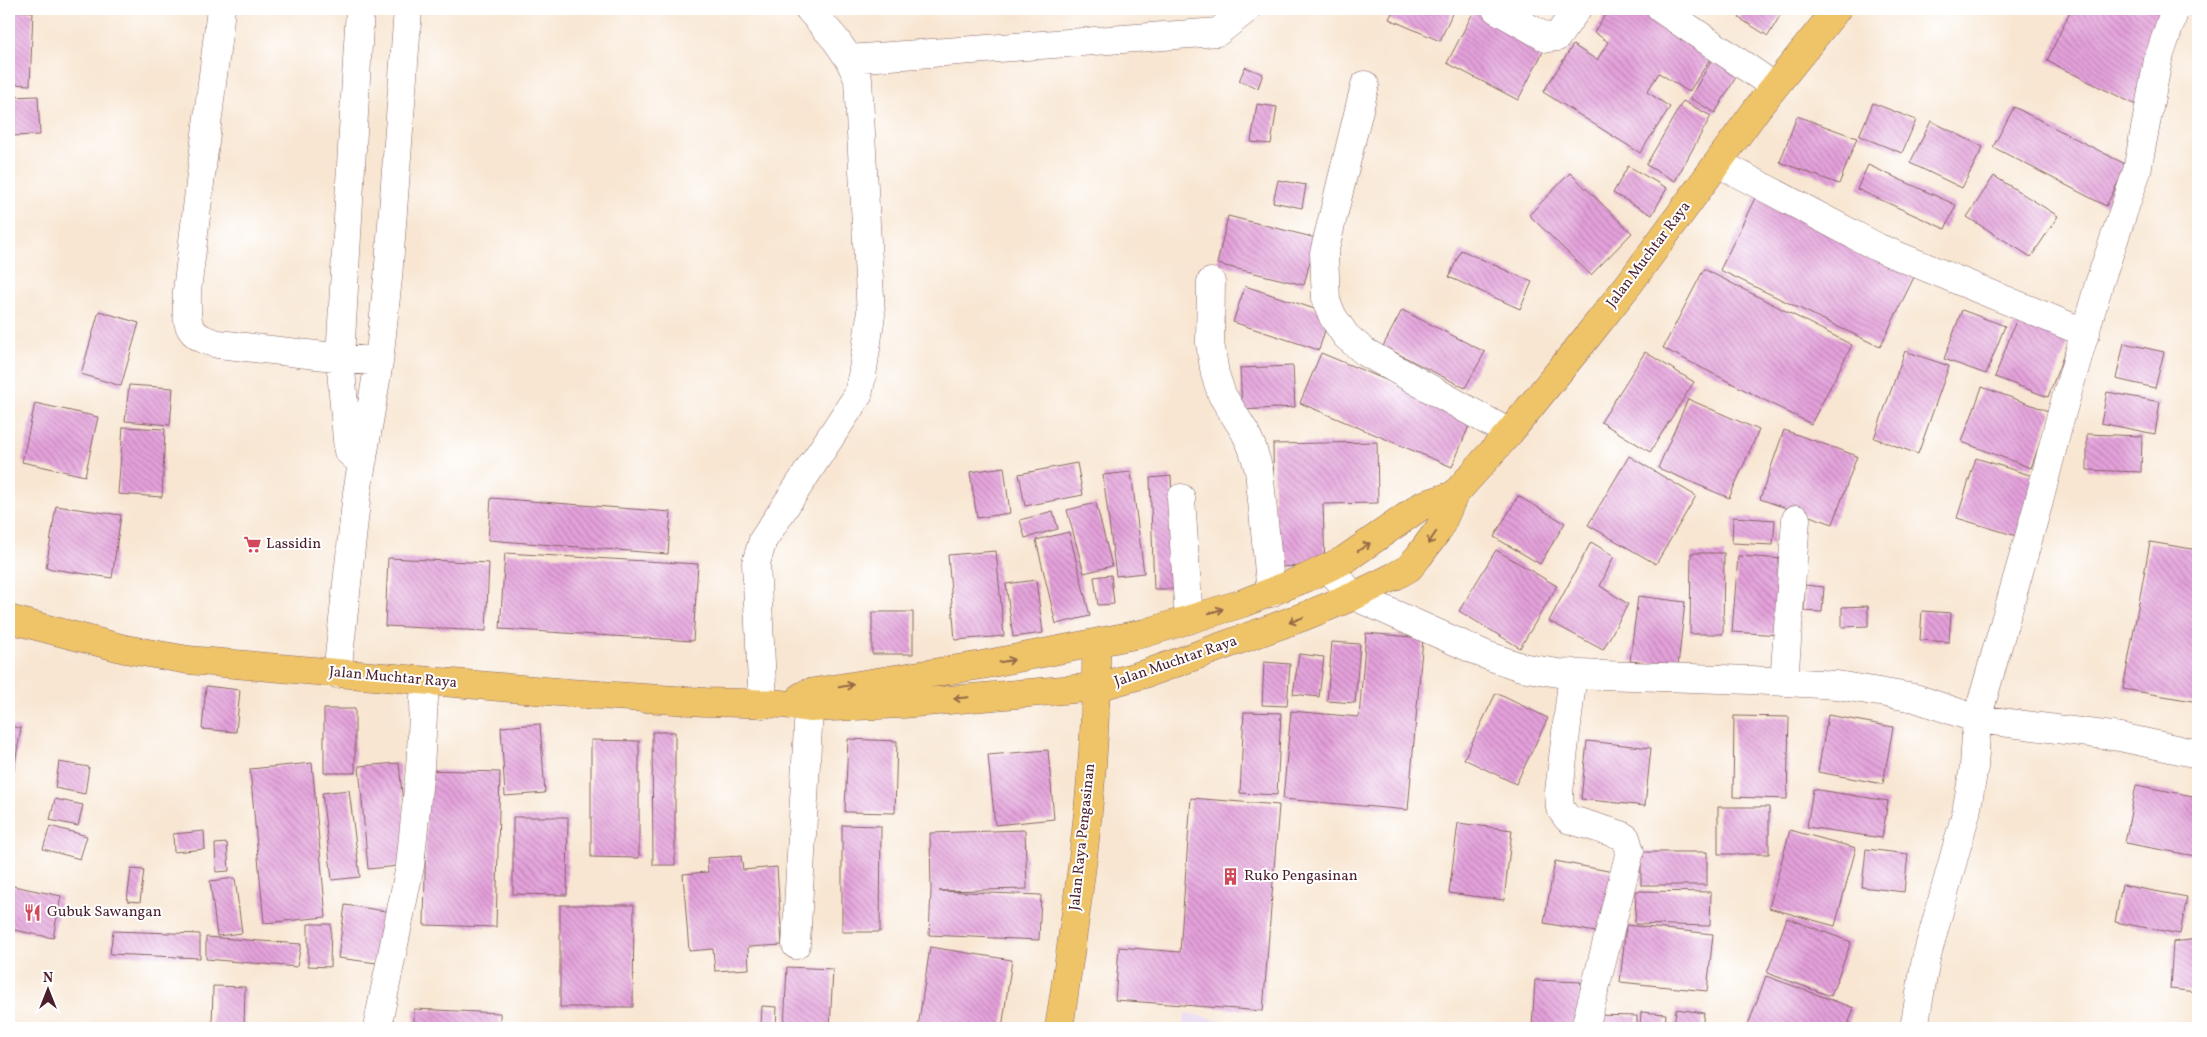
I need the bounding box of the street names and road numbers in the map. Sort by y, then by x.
street label: Jalan Muchtar Raya [1602,197,1696,313]
street label: Jalan Muchtar Raya [1112,631,1240,693]
street label: Jalan Muchtar Raya [328,662,458,694]
street label: Jalan Raya Pengasinan [1065,762,1101,912]

